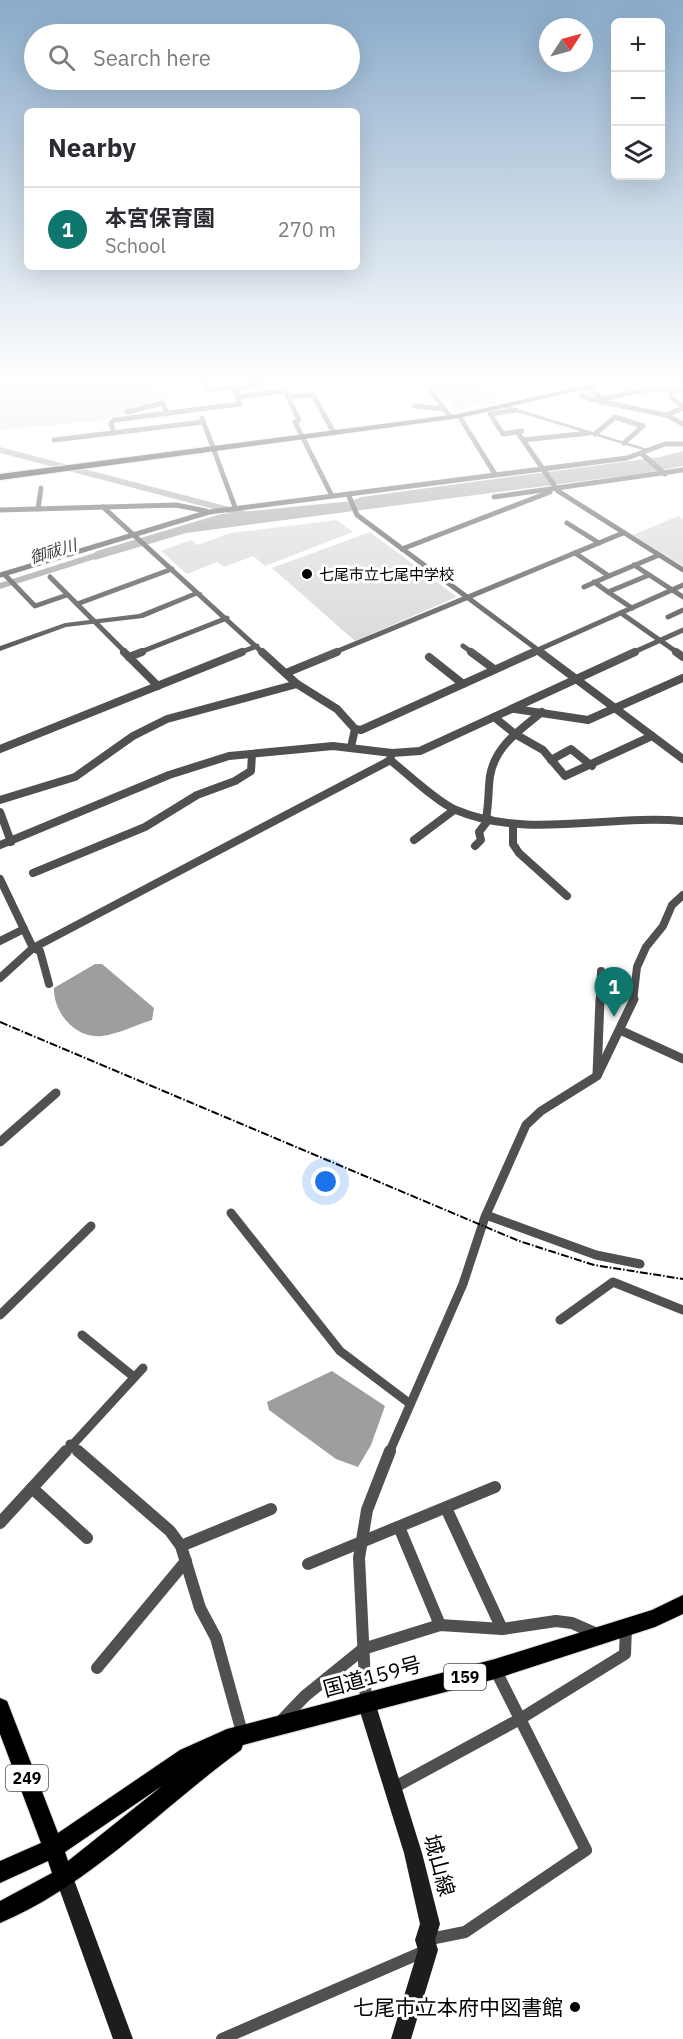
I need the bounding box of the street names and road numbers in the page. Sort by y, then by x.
street label: 国道159号 [320,1649,424,1703]
road number: 159 [444,1664,486,1690]
road number: 249 [6,1765,48,1791]
street label: 城山線 [418,1831,462,1899]

